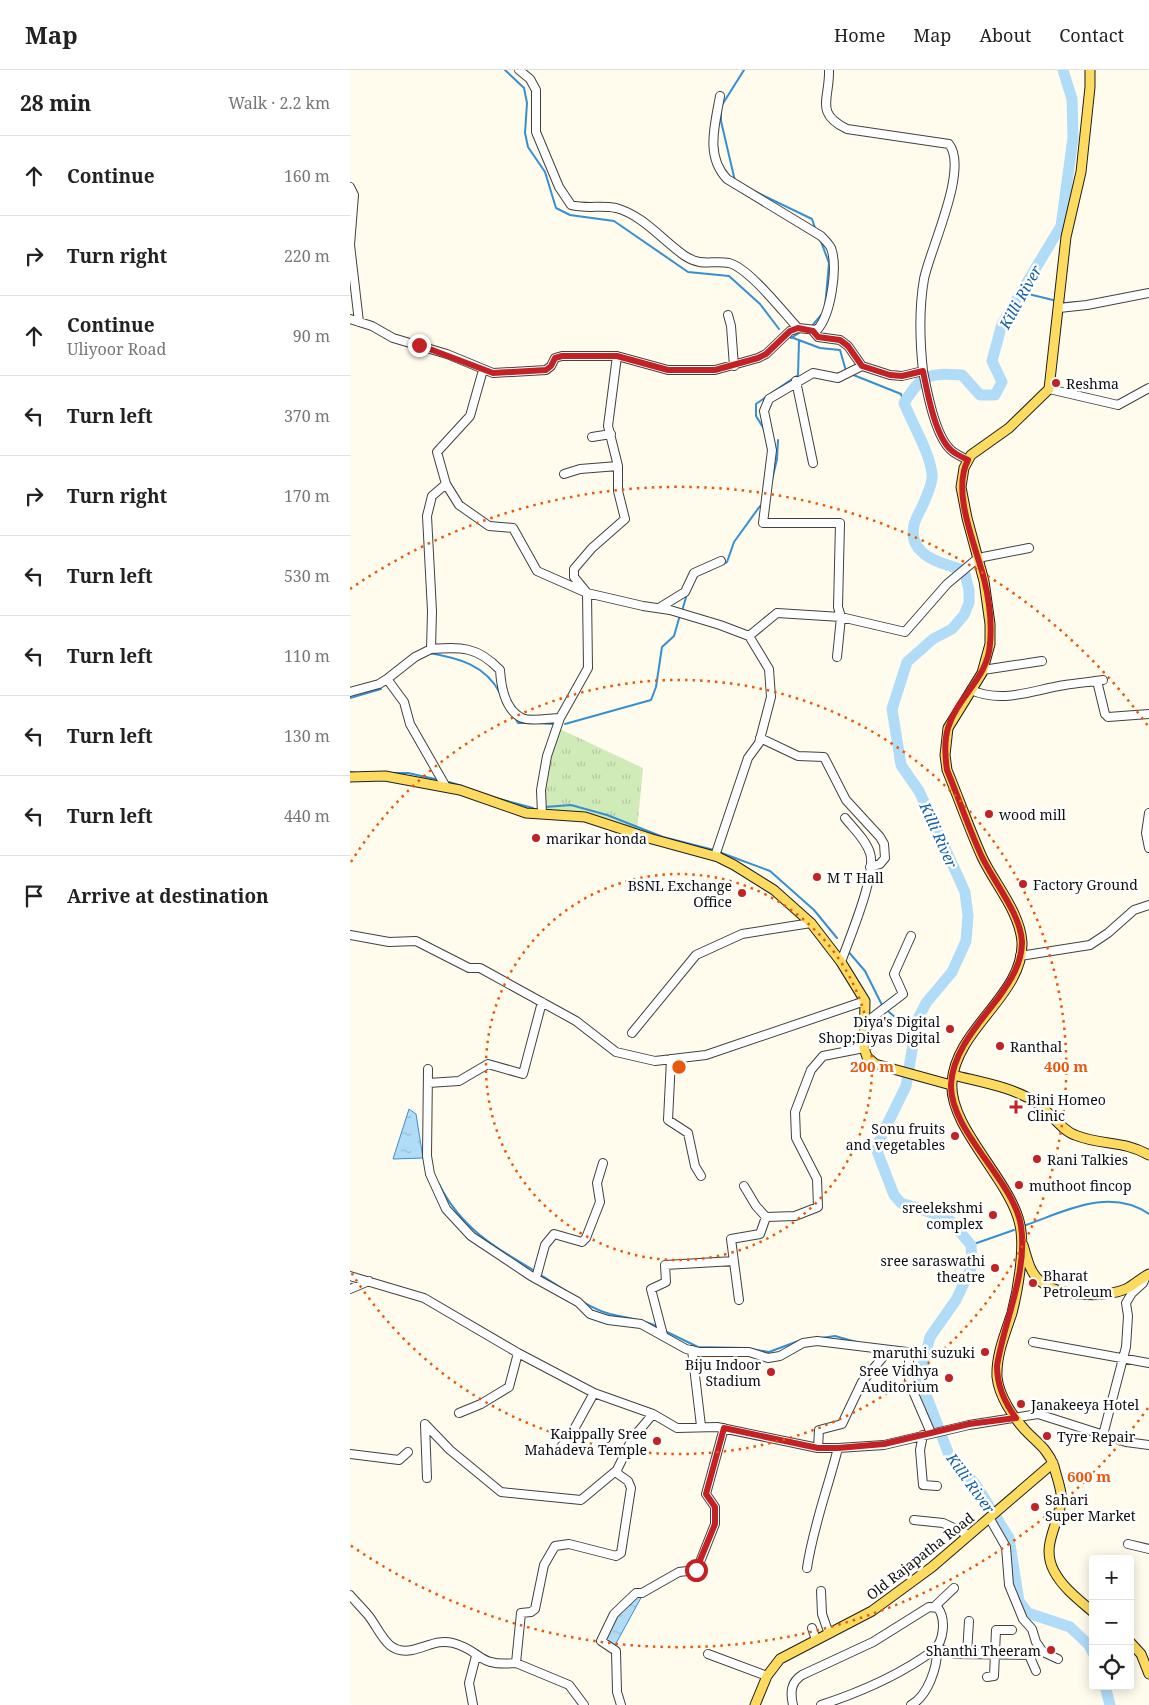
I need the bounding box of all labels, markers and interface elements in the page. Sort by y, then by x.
text: Map [25,18,78,51]
text: Home [834,23,885,47]
text: Map [913,23,951,47]
text: About [979,23,1031,47]
text: Contact [1059,23,1124,47]
text: 28 min [20,89,91,117]
text: Walk · 2.2 km [228,92,330,114]
icon: ahead [20,162,48,190]
text: Continue [67,163,155,189]
text: 160 m [284,165,330,187]
icon: right [20,242,48,270]
text: Turn right [67,243,167,269]
text: 220 m [284,245,330,267]
water label: Killi River [994,261,1046,333]
text: Continue [67,312,155,338]
icon: ahead [20,322,48,350]
text: 90 m [293,325,330,347]
route end [408,334,431,357]
text: Uliyoor Road [67,338,166,360]
place label: Reshma [1066,374,1119,393]
marker: Reshma [1050,377,1062,389]
icon: left [20,402,48,430]
text: Turn left [67,403,153,429]
text: 370 m [284,405,330,427]
icon: right [20,482,48,510]
text: Turn right [67,483,167,509]
text: 170 m [284,485,330,507]
icon: left [20,562,48,590]
text: Turn left [67,563,153,589]
text: 530 m [284,565,330,587]
icon: left [20,642,48,670]
text: Turn left [67,643,153,669]
text: 110 m [284,645,330,667]
icon: left [20,722,48,750]
text: Turn left [67,723,153,749]
text: 130 m [284,725,330,747]
water label: Killi River [915,798,963,872]
icon: left [20,802,48,830]
text: Turn left [67,803,153,829]
text: 440 m [284,805,330,827]
place label: wood mill [999,805,1067,824]
marker: wood mill [983,808,995,820]
place label: marikar honda [546,829,647,848]
marker: marikar honda [530,832,542,844]
place label: M T Hall [827,868,884,887]
marker: M T Hall [811,871,823,883]
place label: Factory Ground [1033,875,1138,894]
place label: BSNL Exchange Office [628,876,732,911]
marker: Factory Ground [1017,878,1029,890]
icon: arrive [20,882,48,910]
text: Arrive at destination [67,883,269,909]
marker: BSNL Exchange Office [736,887,748,899]
place label: Diya's Digital Shop;Diyas Digital [819,1012,941,1047]
marker: Diya's Digital Shop;Diyas Digital [944,1023,956,1035]
place label: Ranthal [1010,1037,1063,1056]
marker: Ranthal [994,1040,1006,1052]
text: 200 m [850,1056,894,1076]
text: 400 m [1044,1056,1088,1076]
centre of rings [670,1058,688,1076]
place label: Bini Homeo Clinic [1027,1090,1106,1125]
marker: Bini Homeo Clinic [1009,1100,1023,1114]
place label: Sonu fruits and vegetables [846,1119,945,1154]
marker: Sonu fruits and vegetables [949,1130,961,1142]
place label: Rani Talkies [1047,1150,1128,1169]
marker: Rani Talkies [1031,1153,1043,1165]
place label: muthoot fincop [1029,1176,1132,1195]
marker: muthoot fincop [1013,1179,1025,1191]
place label: sreelekshmi complex [902,1198,984,1233]
marker: sreelekshmi complex [987,1209,999,1221]
place label: sree saraswathi theatre [881,1251,986,1286]
marker: sree saraswathi theatre [989,1262,1001,1274]
place label: Bharat Petroleum [1043,1266,1113,1301]
marker: Bharat Petroleum [1027,1277,1039,1289]
place label: maruthi suzuki [873,1343,976,1362]
marker: maruthi suzuki [979,1346,991,1358]
place label: Biju Indoor Stadium [685,1355,761,1390]
place label: Sree Vidhya Auditorium [859,1361,939,1396]
marker: Biju Indoor Stadium [765,1366,777,1378]
marker: Sree Vidhya Auditorium [943,1372,955,1384]
place label: Janakeeya Hotel [1030,1395,1140,1414]
marker: Janakeeya Hotel [1015,1398,1027,1410]
place label: Kaippally Sree Mahadeva Temple [524,1424,647,1459]
place label: Tyre Repair [1057,1427,1136,1446]
marker: Tyre Repair [1041,1430,1053,1442]
marker: Kaippally Sree Mahadeva Temple [651,1435,663,1447]
water label: Killi River [942,1448,1000,1518]
text: 600 m [1067,1466,1111,1486]
place label: Sahari Super Market [1045,1490,1136,1525]
marker: Sahari Super Market [1029,1501,1041,1513]
street label: Old Rajapatha Road [862,1508,978,1604]
map controls [1089,1555,1134,1690]
button: + [1089,1555,1134,1600]
route start [685,1559,708,1582]
button: − [1089,1600,1134,1645]
place label: Shanthi Theeram [926,1641,1041,1660]
marker: Shanthi Theeram [1045,1644,1057,1656]
button: locate [1089,1645,1134,1690]

